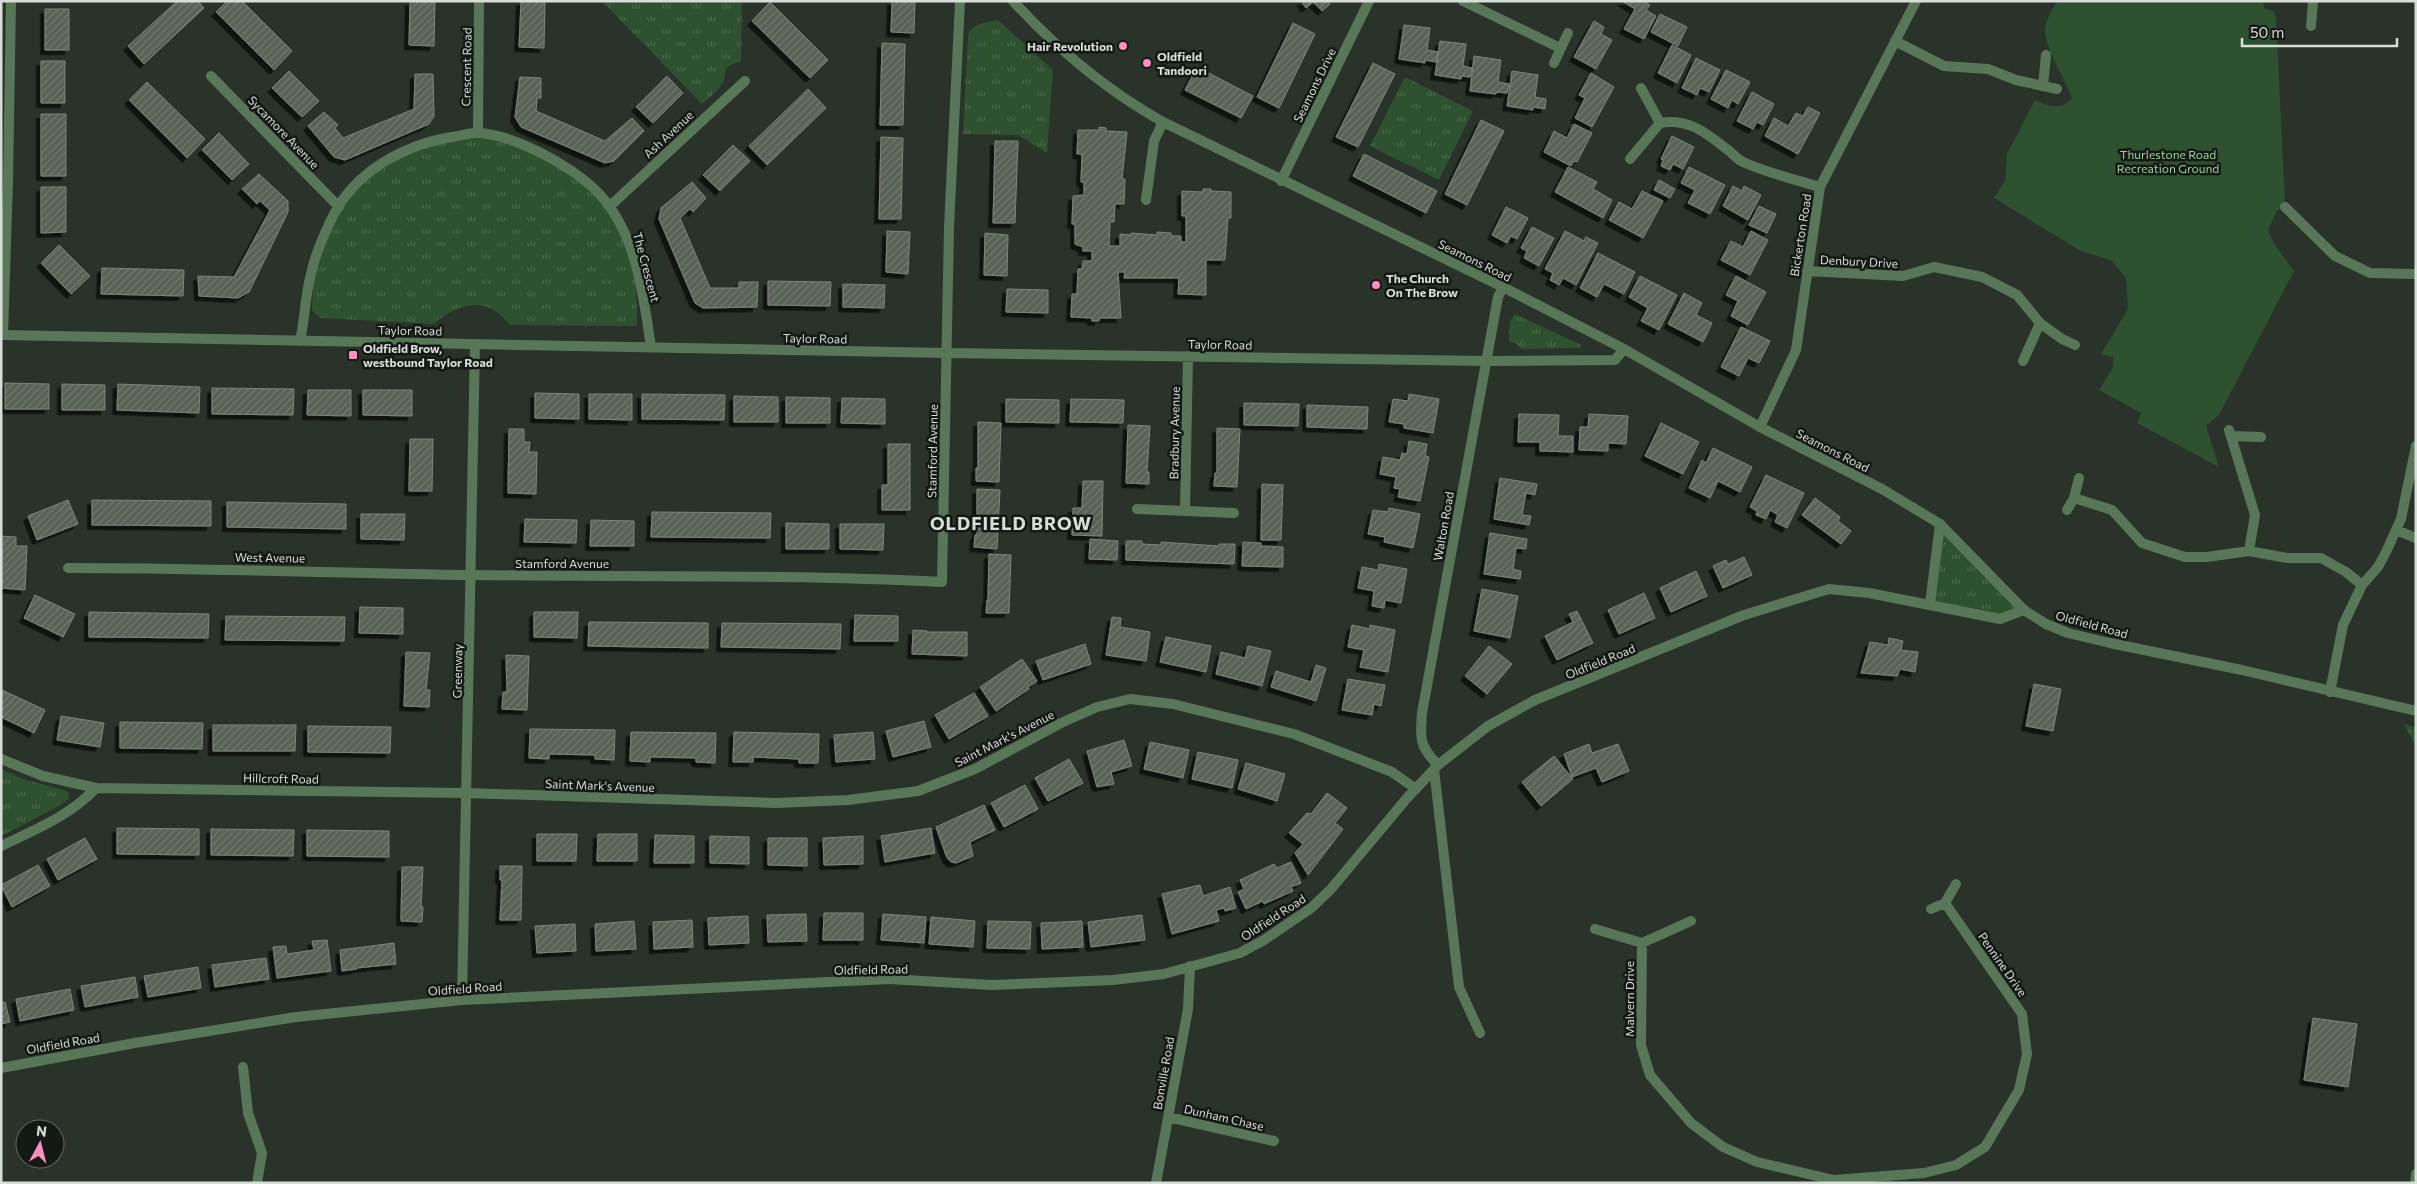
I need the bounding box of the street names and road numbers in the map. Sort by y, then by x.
street label: Crescent Road [458,27,474,107]
street label: Seamons Drive [1290,46,1338,124]
street label: Sycamore Avenue [246,93,322,171]
street label: Ash Avenue [640,107,696,161]
street label: Bickerton Road [1787,193,1813,277]
street label: The Crescent [631,230,663,304]
street label: Seamons Road [1436,236,1514,284]
street label: Denbury Drive [1820,252,1898,270]
street label: Taylor Road [378,322,442,338]
street label: Taylor Road [783,330,847,346]
street label: Taylor Road [1188,336,1252,352]
street label: Bradbury Avenue [1166,387,1182,479]
street label: Stamford Avenue [924,404,940,498]
street label: Seamons Road [1794,426,1872,474]
street label: Walton Road [1430,490,1456,562]
street label: West Avenue [235,549,305,565]
street label: Stamford Avenue [515,556,609,570]
street label: Oldfield Road [2054,608,2130,640]
street label: Oldfield Road [1563,641,1637,681]
street label: Greenway [450,644,464,698]
street label: Saint Mark's Avenue [952,707,1056,769]
street label: Hillcroft Road [243,770,319,786]
street label: Saint Mark's Avenue [545,776,655,794]
street label: Oldfield Road [1238,891,1308,943]
street label: Pennine Drive [1976,929,2030,999]
street label: Oldfield Road [834,961,908,977]
street label: Malvern Drive [1622,961,1636,1037]
street label: Oldfield Road [427,978,503,998]
street label: Oldfield Road [25,1030,101,1056]
street label: Bonville Road [1150,1035,1176,1110]
street label: Dunham Chase [1183,1101,1265,1133]

